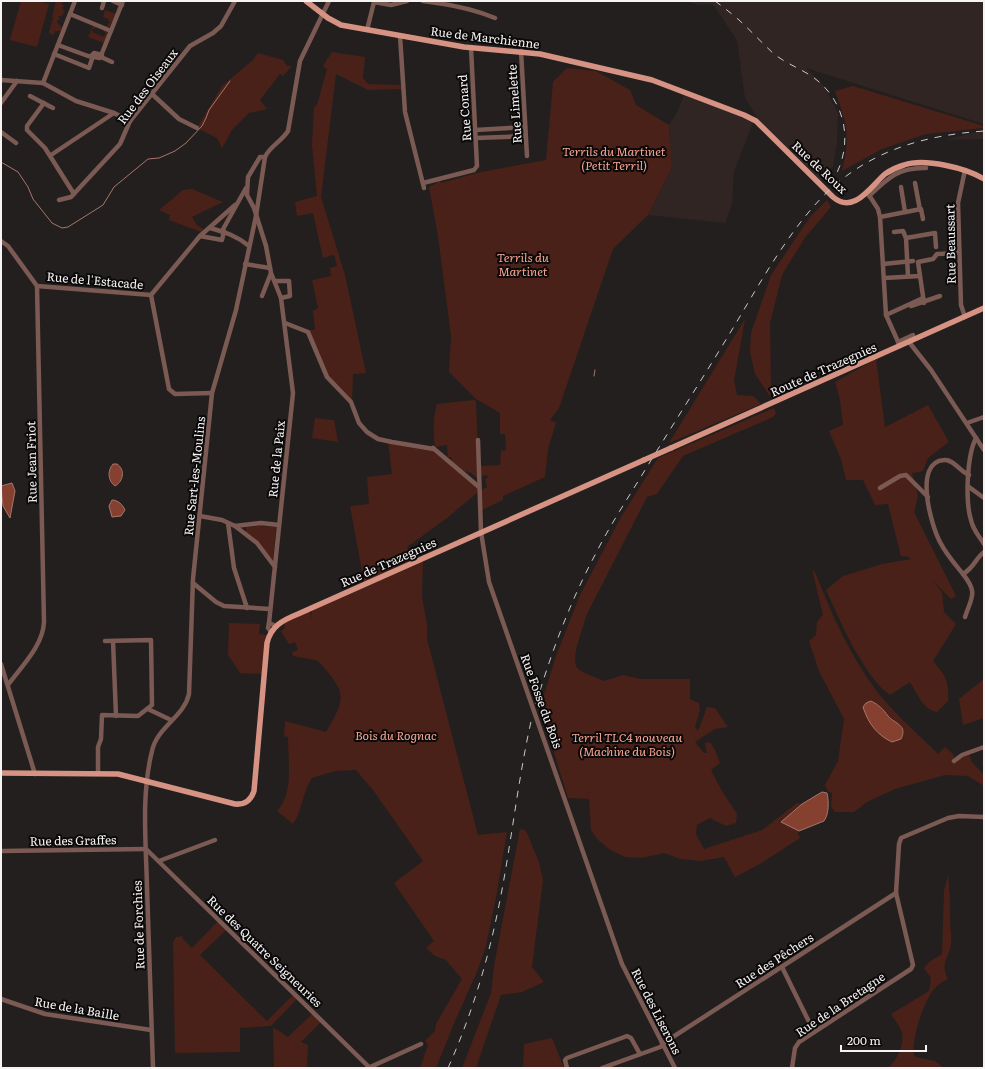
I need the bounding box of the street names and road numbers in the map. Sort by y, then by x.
street label: Rue de Marchienne [429,21,541,53]
street label: Rue des Oiseaux [112,44,182,128]
street label: Rue Limelette [502,64,526,144]
street label: Rue Conard [453,73,475,142]
street label: Rue de Roux [788,137,852,198]
street label: Rue Beaussart [940,204,960,284]
street label: Rue de l'Estacade [46,267,144,293]
street label: Route de Trazegnies [767,337,880,401]
street label: Rue Sart-les-Moulins [179,415,209,537]
street label: Rue de la Paix [263,419,289,499]
street label: Rue Jean Friot [21,421,41,503]
street label: Rue de Trazegnies [337,533,439,591]
street label: Rue Fosse du Bois [517,651,568,751]
street label: Rue des Graffes [30,830,117,850]
street label: Rue de Forchies [127,880,149,970]
street label: Rue des Quatre Seigneuries [203,891,327,1011]
street label: Rue des Pêchers [731,928,817,992]
street label: Rue des Liserons [628,965,687,1058]
street label: Rue de la Bretagne [792,967,888,1041]
street label: Rue de la Baille [33,992,121,1024]

